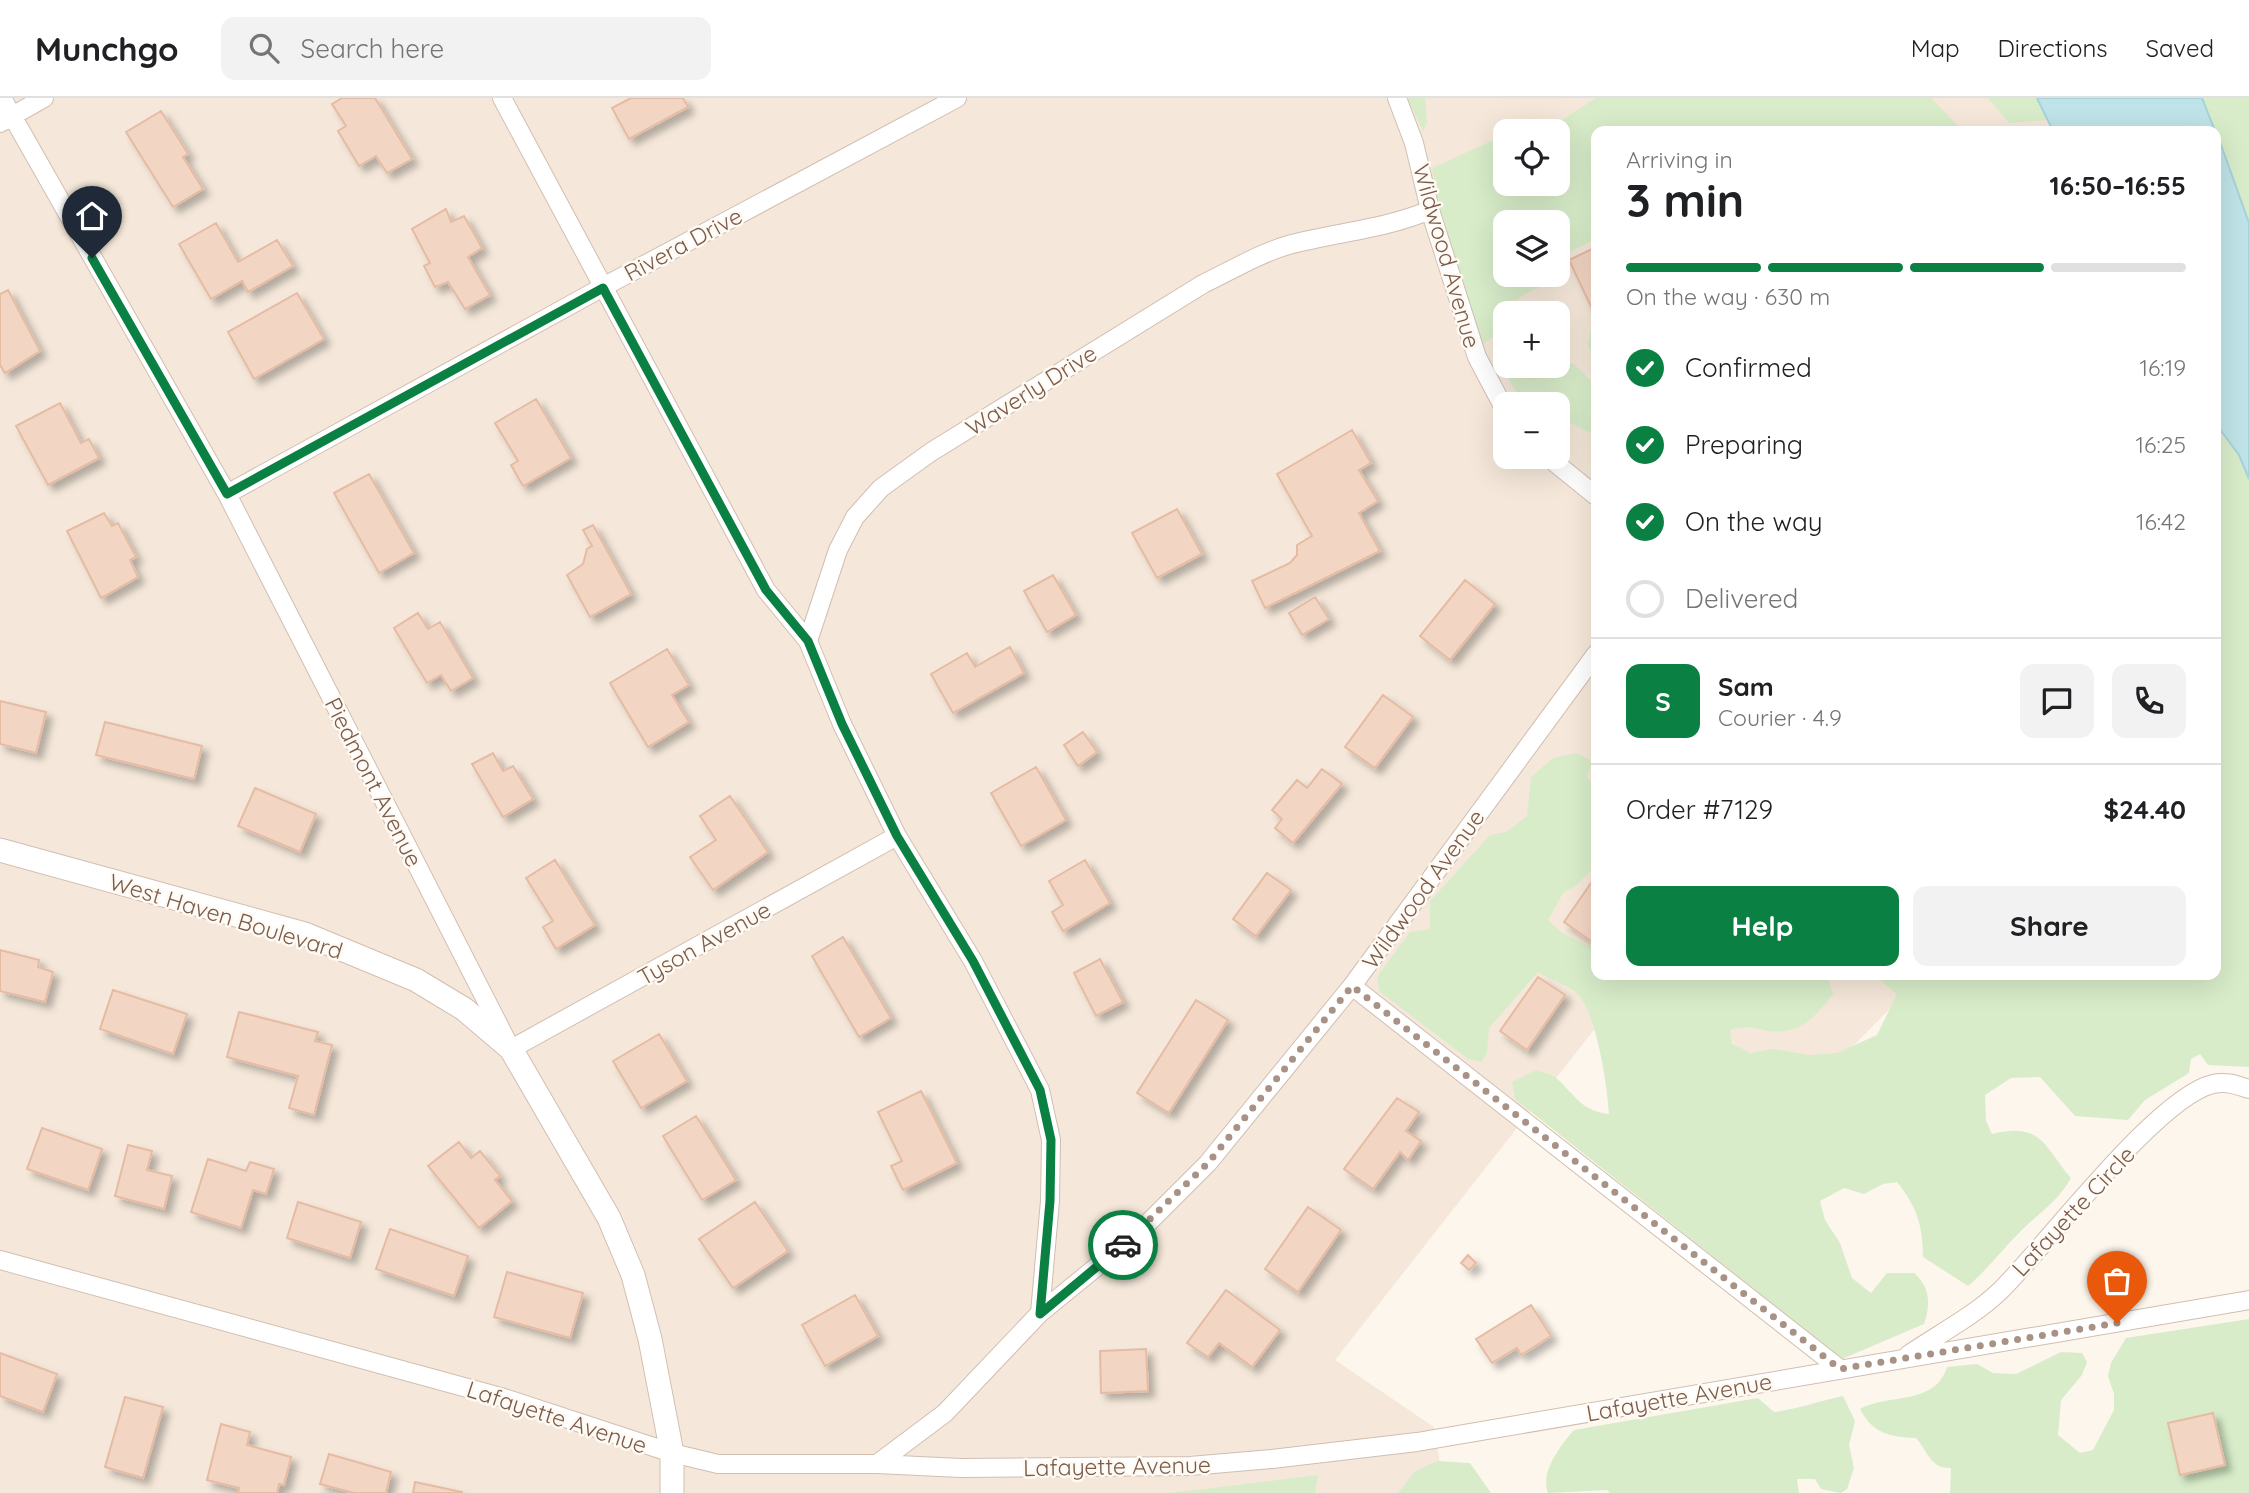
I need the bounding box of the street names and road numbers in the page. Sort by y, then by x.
street label: Wildwood Avenue [1407,161,1487,351]
street label: Rivera Drive [619,201,747,287]
street label: Waverly Drive [960,338,1102,442]
street label: Piedmont Avenue [319,692,429,872]
street label: Wildwood Avenue [1355,804,1491,974]
street label: West Haven Boulevard [106,867,346,965]
street label: Tyson Avenue [632,895,776,991]
street label: Lafayette Circle [2005,1140,2141,1282]
street label: Lafayette Avenue [1584,1366,1774,1428]
street label: Lafayette Avenue [463,1374,651,1460]
street label: Lafayette Avenue [1023,1450,1211,1482]

